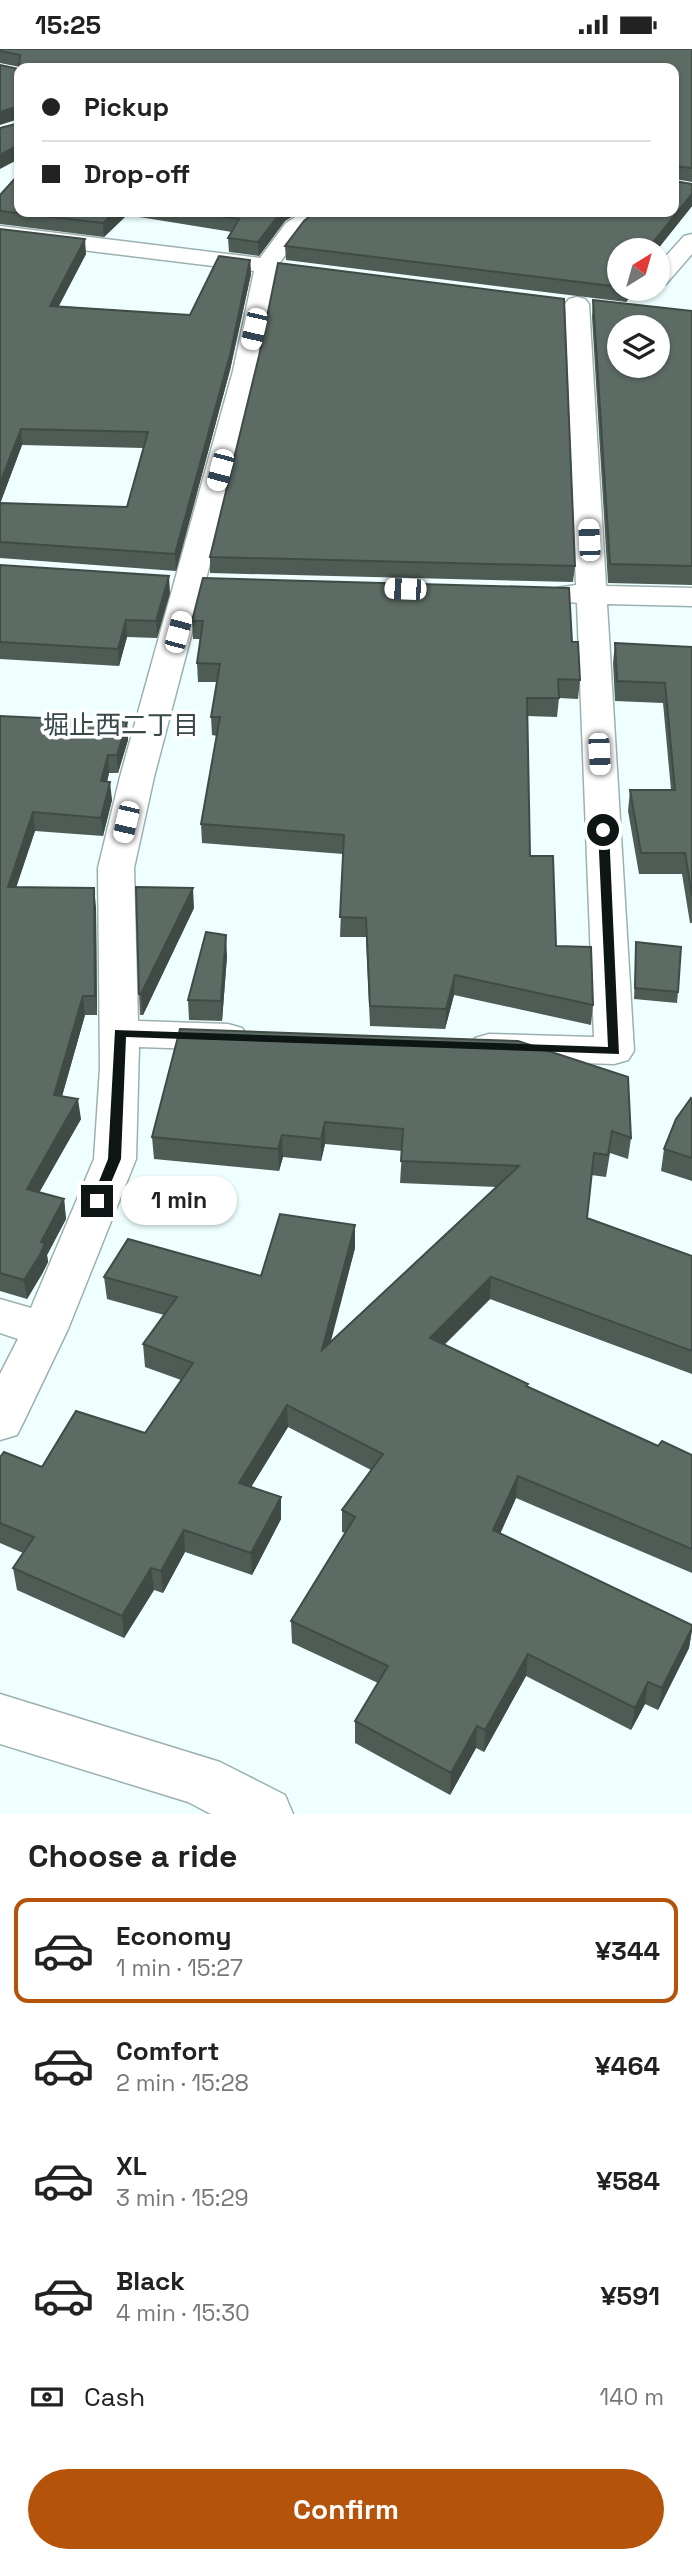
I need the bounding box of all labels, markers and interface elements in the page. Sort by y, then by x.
text: 15:25 [35,8,101,42]
text: Pickup [84,90,169,124]
text: Drop-off [84,157,190,191]
north arrow [607,238,670,301]
map controls [607,238,670,378]
car [240,306,269,352]
button: layers [607,315,670,378]
car [205,447,236,493]
car [578,518,601,562]
car [384,578,427,600]
car [163,609,194,655]
district label: 堀止西二丁目 [43,708,199,742]
car [588,732,611,776]
car [112,799,141,845]
route start [587,814,619,846]
callout: 1 min [122,1177,237,1225]
route end [81,1185,113,1217]
text: 1 min [151,1185,207,1215]
text: Choose a ride [28,1836,238,1876]
icon: car [32,1919,95,1982]
text: Economy [116,1919,232,1953]
text: ¥344 [595,1934,660,1968]
text: 1 min · 15:27 [116,1953,243,1983]
icon: car [32,2034,95,2097]
text: Comfort [116,2034,219,2068]
text: ¥464 [595,2049,660,2083]
text: 2 min · 15:28 [116,2068,249,2098]
icon: car [32,2149,95,2212]
text: XL [116,2149,147,2183]
text: ¥584 [596,2164,660,2198]
text: 3 min · 15:29 [116,2183,249,2213]
icon: car [32,2264,95,2327]
text: Black [116,2264,185,2298]
text: ¥591 [600,2279,660,2313]
text: 4 min · 15:30 [116,2298,250,2328]
icon: cash [28,2378,66,2416]
text: Cash [84,2380,145,2414]
text: 140 m [600,2382,664,2412]
button: Confirm [28,2469,664,2549]

